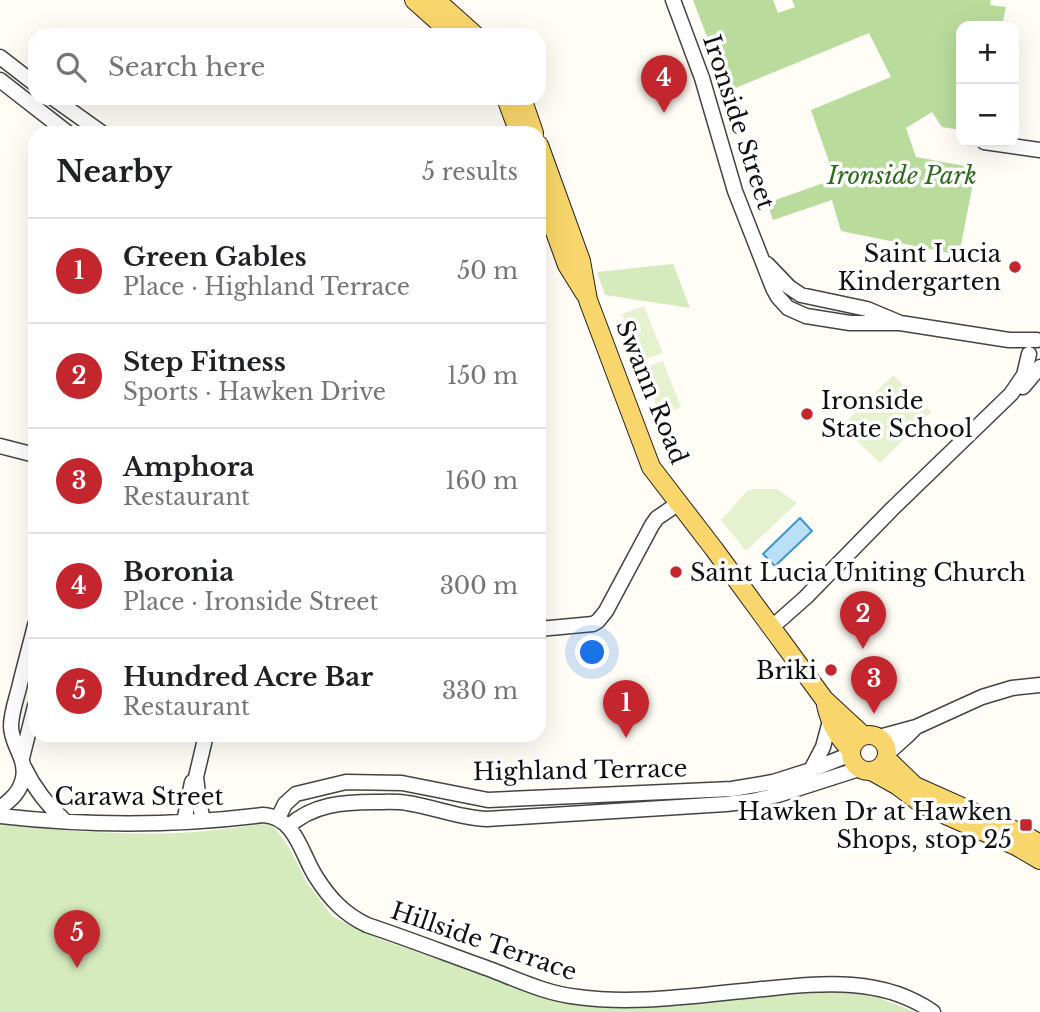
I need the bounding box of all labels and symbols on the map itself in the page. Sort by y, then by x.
street label: Ironside Street [697,31,781,213]
pin: 4 [641,55,687,113]
park label: Ironside Park [826,161,977,190]
place label: Saint Lucia Kindergarten [838,239,1002,296]
marker: Saint Lucia Kindergarten [1007,259,1023,275]
street label: Swann Road [610,316,694,468]
place label: Ironside State School [821,386,973,443]
marker: Ironside State School [799,406,815,422]
place label: Saint Lucia Uniting Church [690,558,1026,587]
marker: Saint Lucia Uniting Church [668,564,684,580]
pin: 2 [840,591,886,649]
your location [575,635,609,669]
place label: Briki [756,656,817,685]
pin: 3 [851,656,897,714]
marker: Briki [823,662,839,678]
pin: 1 [603,680,649,738]
street label: Highland Terrace [473,754,687,786]
street label: Carawa Street [54,782,224,811]
place label: Hawken Dr at Hawken Shops, stop 25 [738,797,1012,854]
marker: Hawken Dr at Hawken Shops, stop 25 [1018,817,1034,833]
street label: Hillside Terrace [387,896,581,986]
pin: 5 [54,910,100,968]

